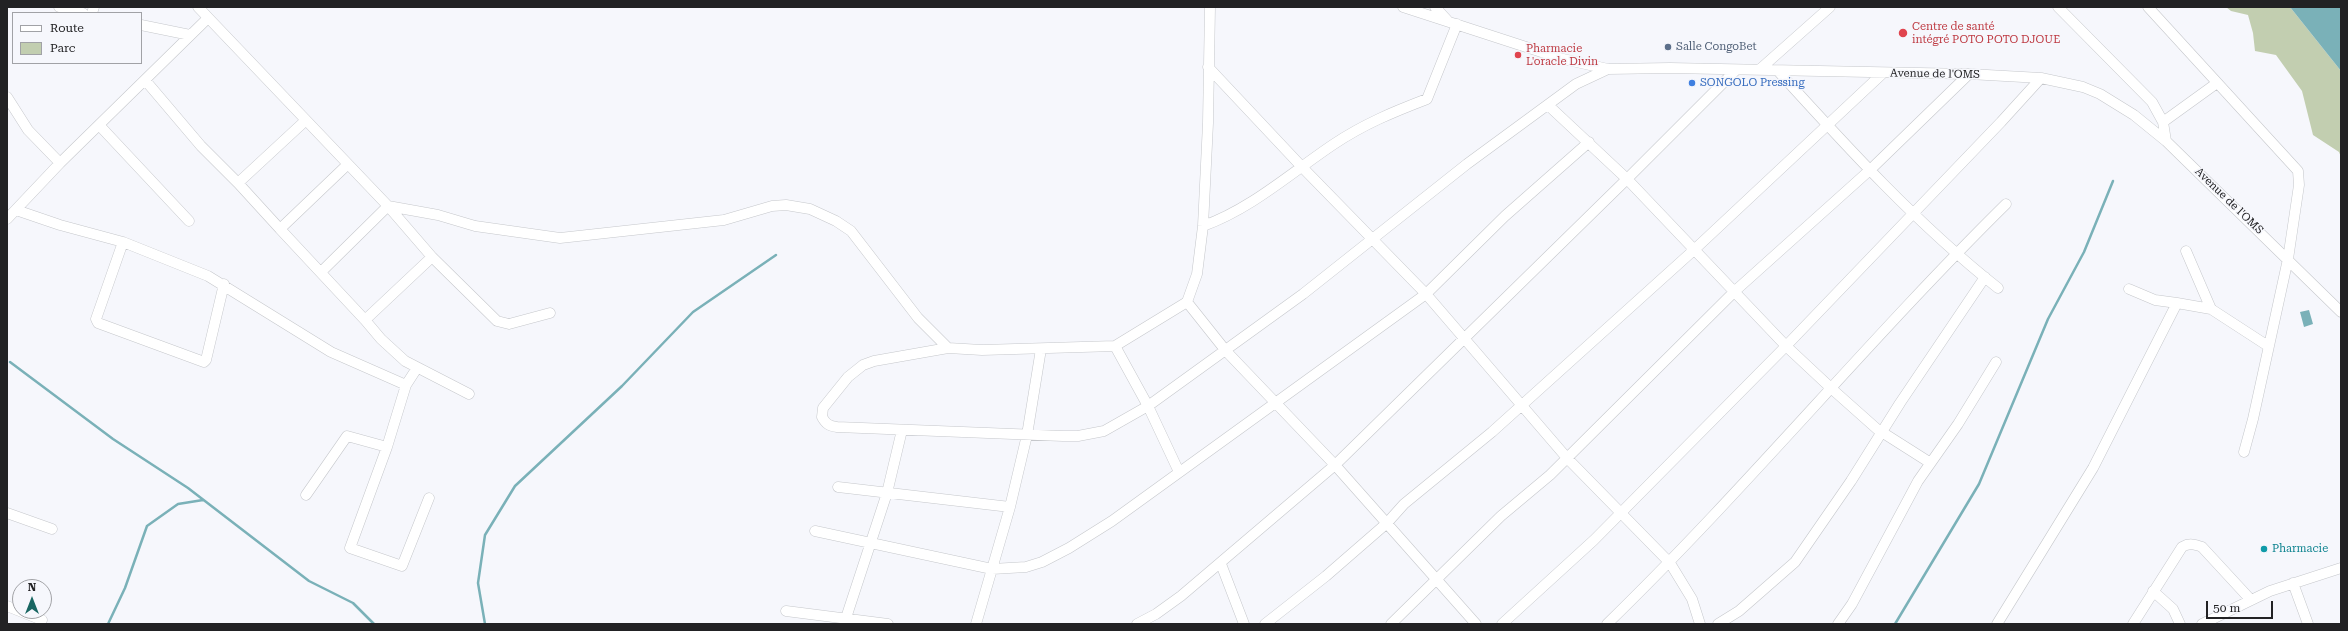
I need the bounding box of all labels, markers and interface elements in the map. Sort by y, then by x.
legend [12,12,142,64]
place label: Centre de santé intégré POTO POTO DJOUE [1912,20,2060,46]
text: Route [50,21,84,35]
marker: Centre de santé intégré POTO POTO DJOUE [1897,27,1909,39]
place label: Salle CongoBet [1676,40,1757,54]
text: Parc [50,41,75,55]
place label: Pharmacie L'oracle Divin [1526,42,1598,68]
marker: Salle CongoBet [1663,42,1673,52]
marker: Pharmacie L'oracle Divin [1513,50,1523,60]
street label: Avenue de l'OMS [1890,67,1980,81]
place label: SONGOLO Pressing [1700,76,1805,90]
marker: SONGOLO Pressing [1687,78,1697,88]
street label: Avenue de l'OMS [2192,165,2266,237]
place label: Pharmacie [2272,542,2328,556]
marker: Pharmacie [2259,544,2269,554]
north arrow [12,579,52,619]
text: N [28,581,36,594]
scale bar [2208,593,2275,619]
text: 50 m [2213,601,2240,615]

